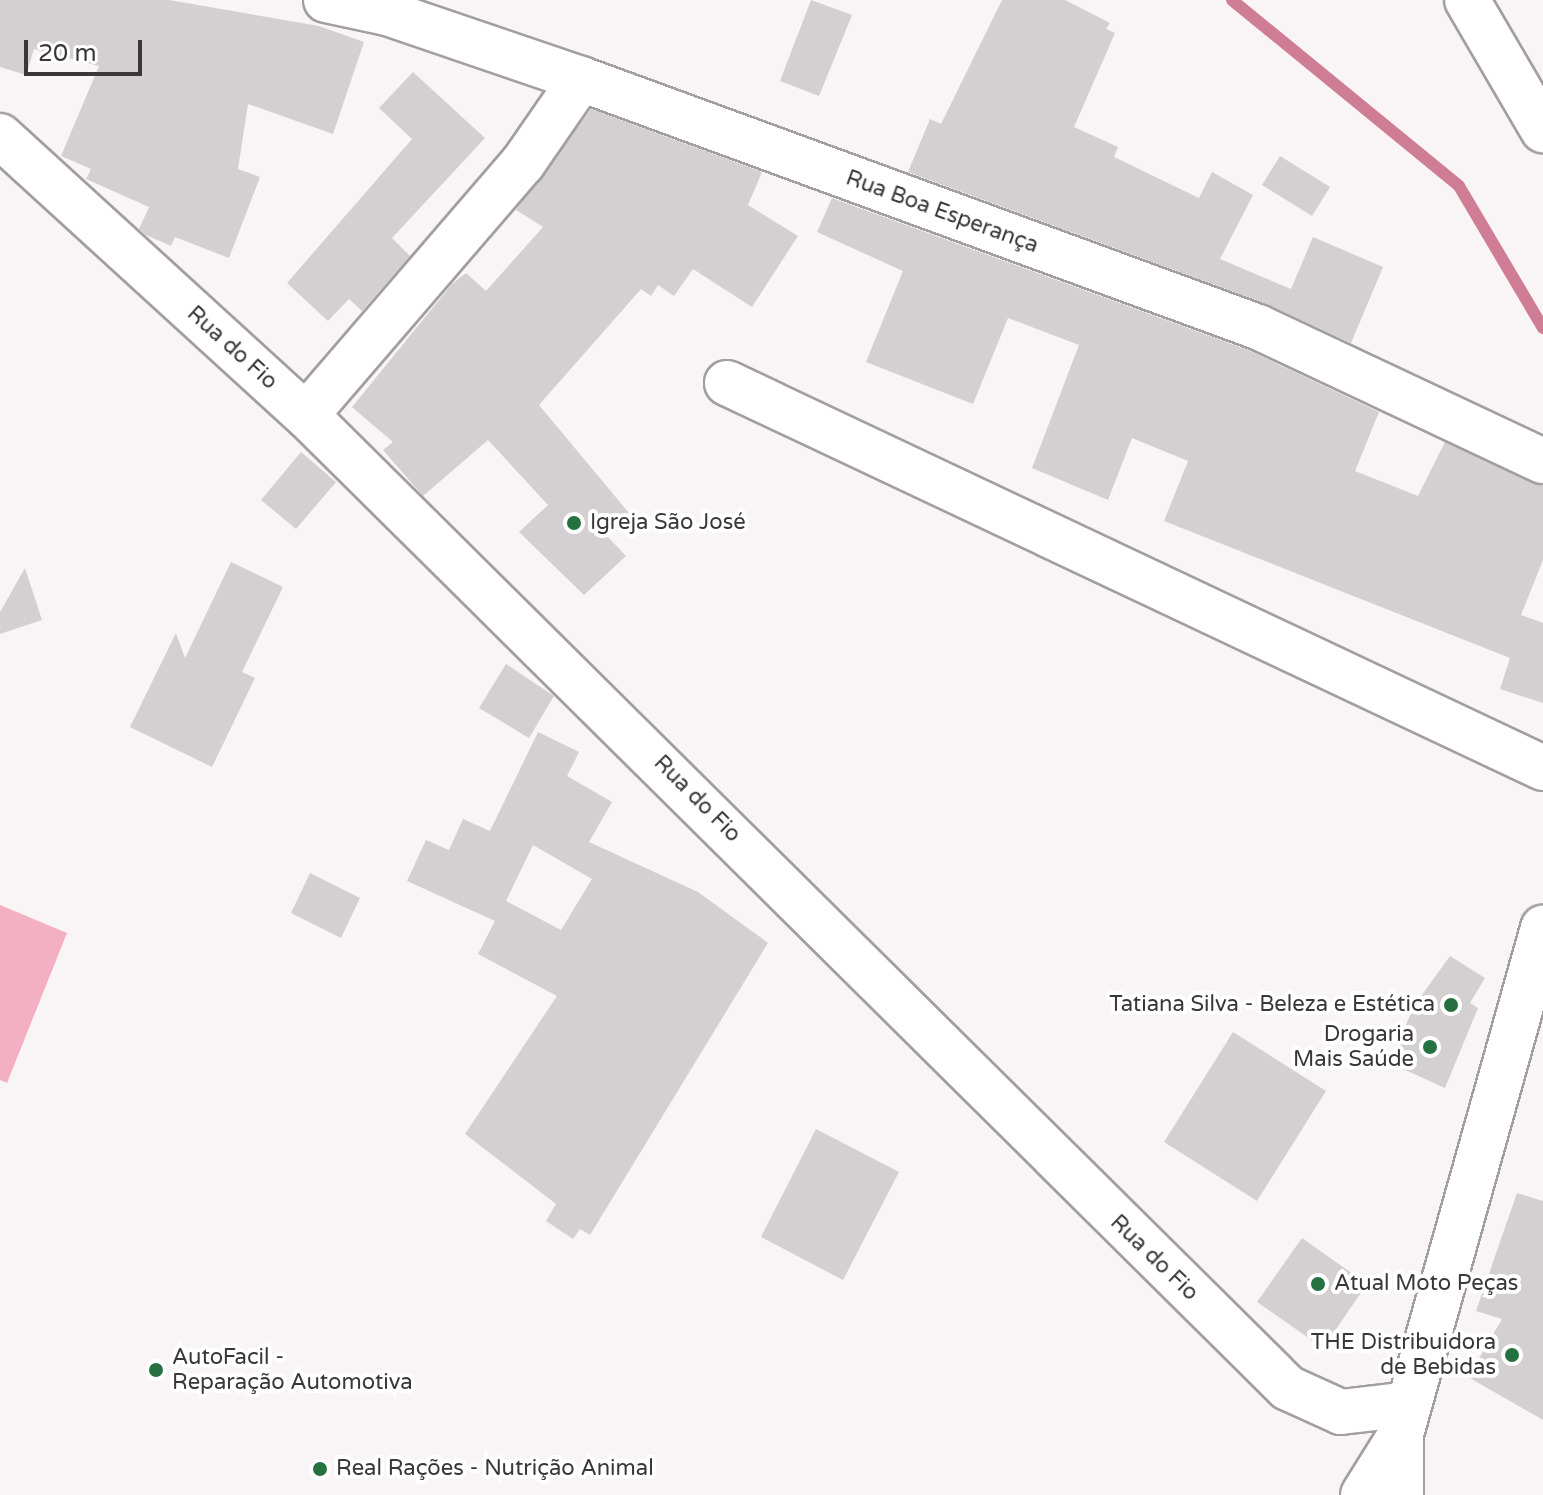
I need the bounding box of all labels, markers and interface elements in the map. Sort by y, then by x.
scale bar [28,24,146,74]
text: 20 m [38,39,96,68]
street label: Rua Boa Esperança [842,165,1042,259]
street label: Rua do Fio [182,301,282,395]
place label: Igreja São José [590,510,746,536]
marker: Igreja São José [565,514,583,532]
street label: Rua do Fio [648,750,746,848]
place label: Tatiana Silva - Beleza e Estética [1109,992,1435,1018]
marker: Tatiana Silva - Beleza e Estética [1442,996,1460,1014]
place label: Drogaria Mais Saúde [1293,1021,1414,1072]
marker: Drogaria Mais Saúde [1421,1038,1439,1056]
street label: Rua do Fio [1105,1210,1203,1306]
place label: Atual Moto Peças [1334,1271,1518,1297]
marker: Atual Moto Peças [1309,1275,1327,1293]
place label: THE Distribuidora de Bebidas [1311,1329,1496,1380]
place label: AutoFacil - Reparação Automotiva [172,1344,413,1396]
marker: THE Distribuidora de Bebidas [1503,1346,1521,1364]
marker: AutoFacil - Reparação Automotiva [147,1361,165,1379]
place label: Real Rações - Nutrição Animal [336,1456,654,1482]
marker: Real Rações - Nutrição Animal [311,1460,329,1478]

